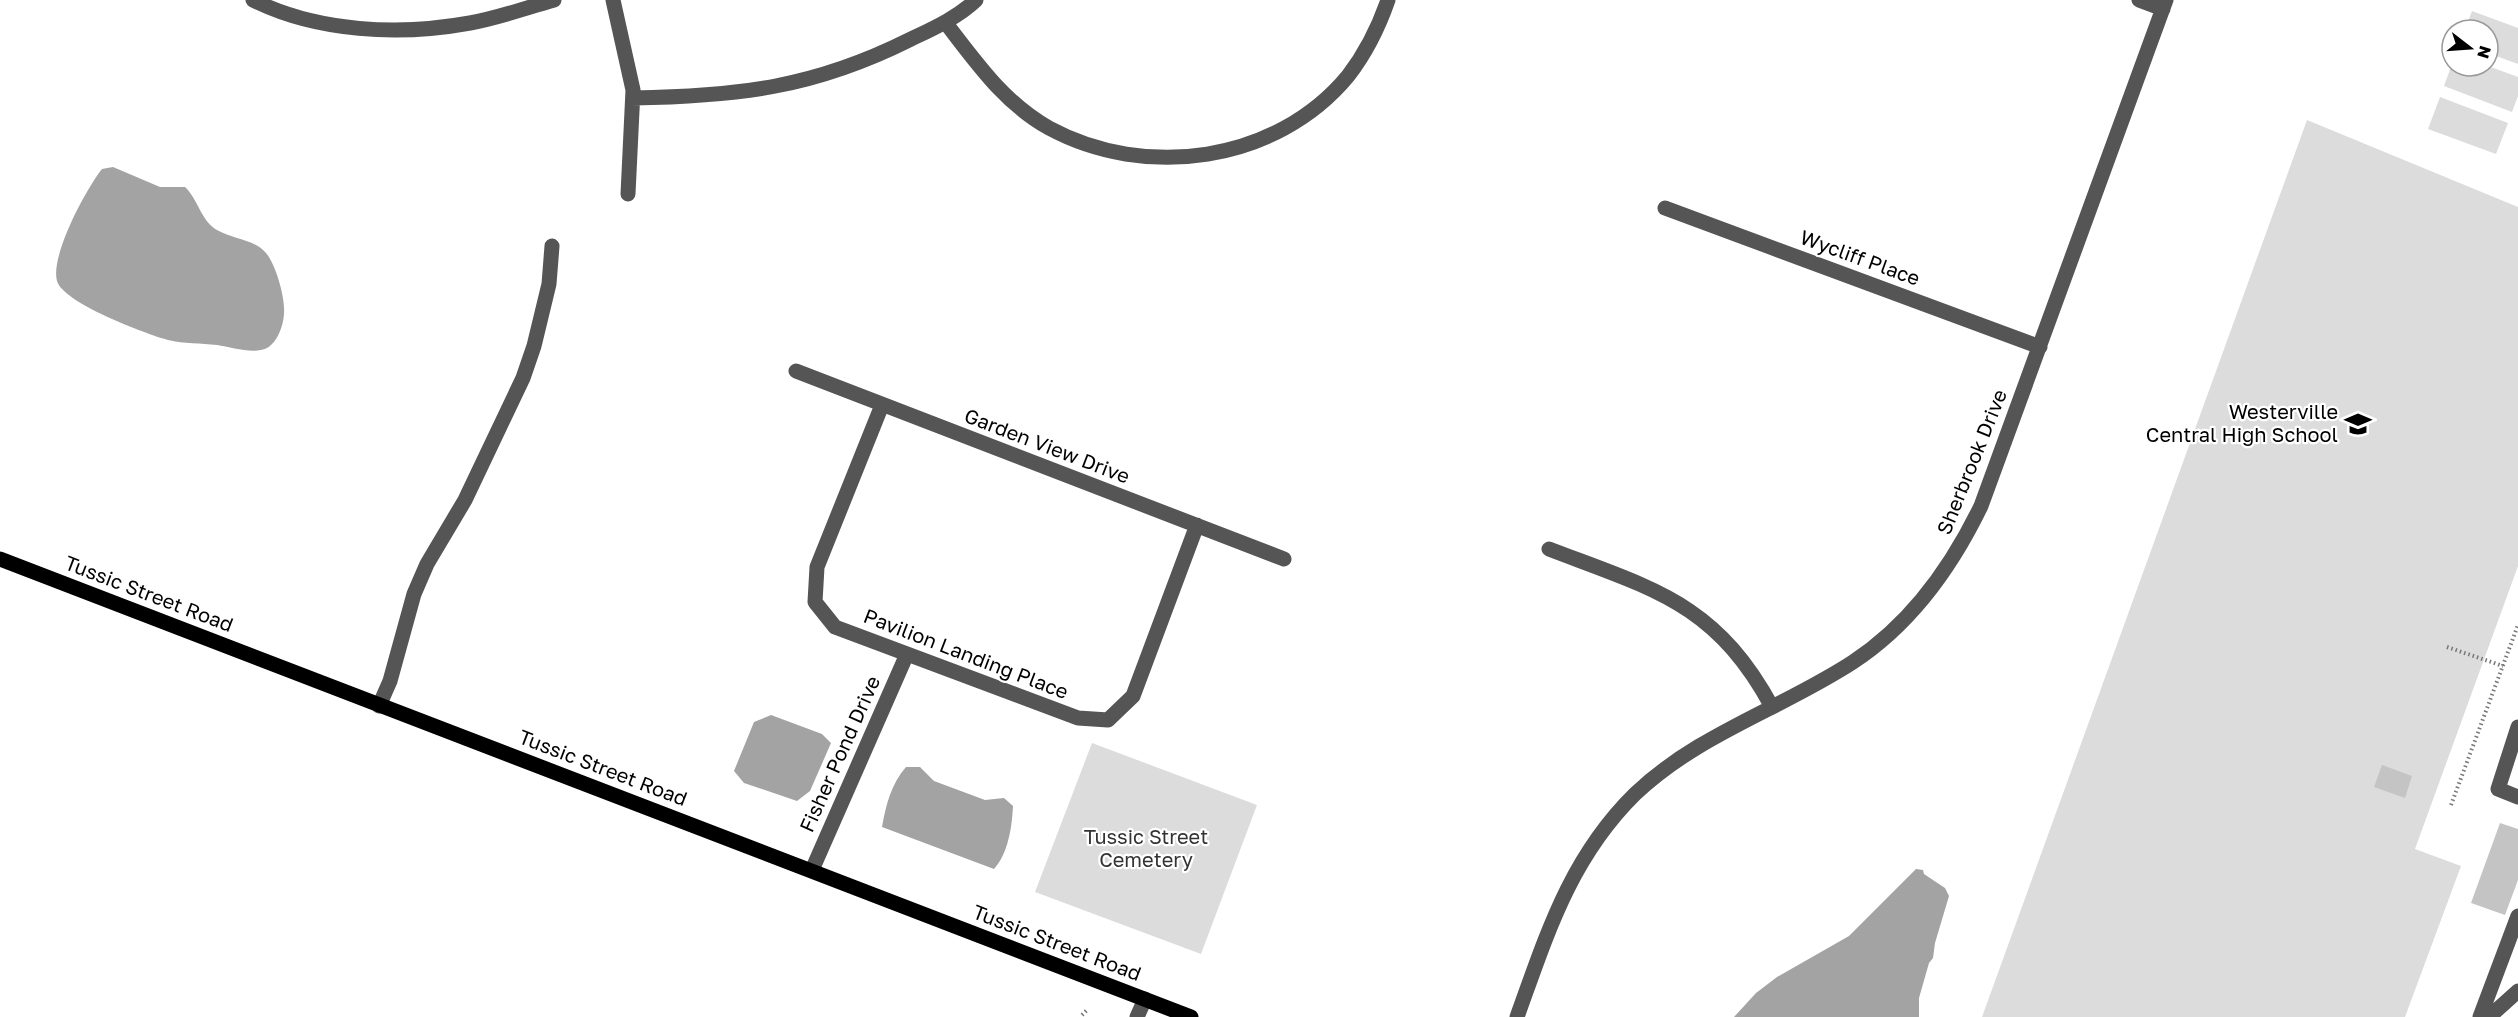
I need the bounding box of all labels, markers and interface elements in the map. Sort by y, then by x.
north arrow [2440,18,2500,78]
text: N [2473,44,2496,61]
street label: Wycliff Place [1797,224,1924,290]
street label: Sherbrook Drive [1931,386,2011,538]
place label: Westerville Central High School [2146,399,2338,446]
street label: Garden View Drive [961,402,1133,488]
school or university icon: Westerville Central High School [2343,409,2373,439]
street label: Tussic Street Road [62,550,237,636]
street label: Pavilion Landing Place [861,603,1072,703]
street label: Fisher Pond Drive [794,672,884,835]
street label: Tussic Street Road [516,724,691,810]
park label: Tussic Street Cemetery [1084,824,1208,871]
street label: Tussic Street Road [970,899,1145,985]

